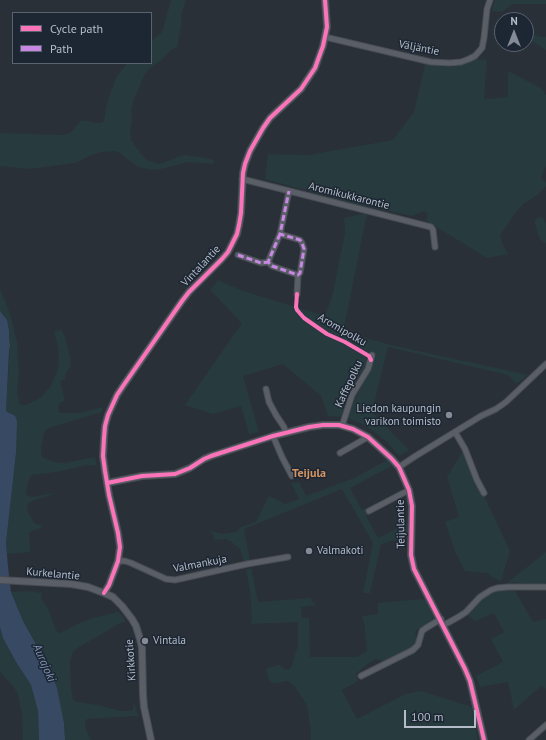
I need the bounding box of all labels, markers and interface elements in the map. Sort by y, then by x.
legend [12,12,152,64]
north arrow [494,12,534,52]
text: N [510,14,518,28]
text: Cycle path [50,21,103,36]
street label: Väljäntie [398,38,440,58]
text: Path [50,41,73,56]
street label: Aromikukkarontie [307,180,391,212]
street label: Vintalantie [179,243,223,289]
street label: Aromipolku [315,311,369,349]
street label: Kaffepolku [332,358,366,410]
place label: Liedon kaupungin varikon toimisto [357,402,441,428]
marker: Liedon kaupungin varikon toimisto [444,410,454,420]
district label: Teijula [292,467,326,481]
street label: Teijulantie [394,499,408,549]
place label: Valmakoti [317,544,363,558]
marker: Valmakoti [304,546,314,556]
street label: Valmankuja [172,552,228,576]
street label: Kurkelantie [26,565,80,583]
place label: Vintala [153,634,186,648]
marker: Vintala [140,636,150,646]
street label: Kirkkotie [123,639,139,681]
water label: Aurajoki [29,642,59,684]
scale bar [406,702,478,728]
text: 100 m [411,709,444,724]

